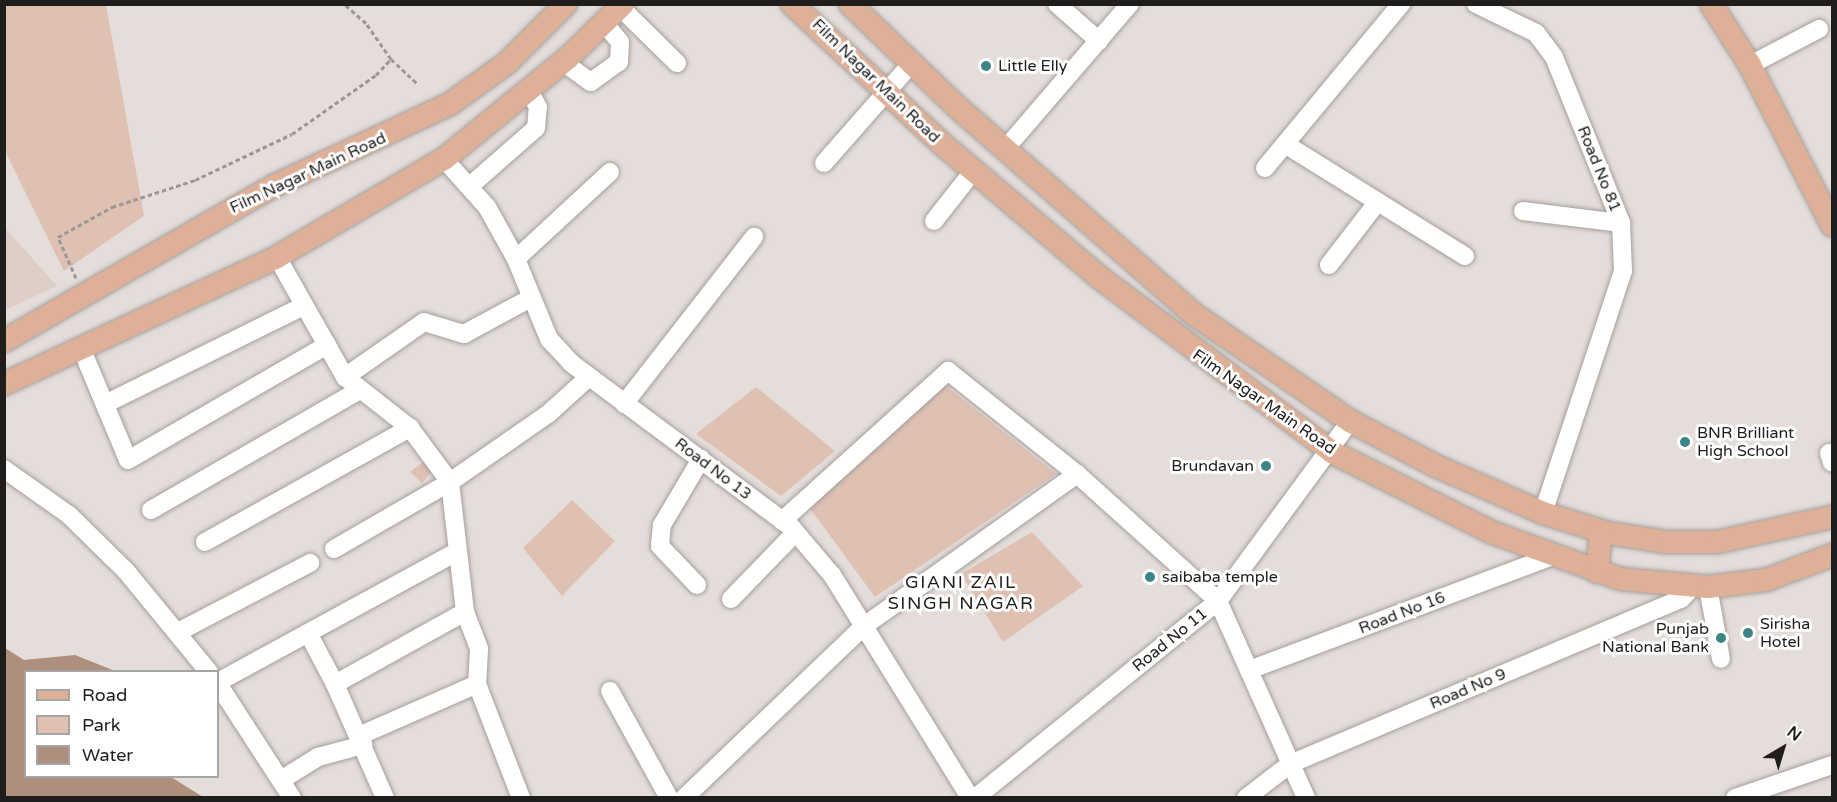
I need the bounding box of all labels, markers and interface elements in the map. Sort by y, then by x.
street label: Film Nagar Main Road [808,15,944,147]
place label: Little Elly [998,56,1067,76]
marker: Little Elly [979,59,993,73]
street label: Road No 81 [1573,123,1625,215]
street label: Film Nagar Main Road [227,128,389,218]
street label: Film Nagar Main Road [1189,345,1339,459]
place label: BNR Brilliant High School [1697,423,1794,461]
street label: Road No 13 [671,434,755,504]
marker: BNR Brilliant High School [1678,435,1692,449]
place label: Brundavan [1171,456,1254,476]
marker: Brundavan [1259,459,1273,473]
place label: saibaba temple [1162,567,1278,587]
marker: saibaba temple [1143,570,1157,584]
district label: GIANI ZAIL SINGH NAGAR [888,572,1034,614]
street label: Road No 16 [1356,588,1448,638]
street label: Road No 11 [1129,604,1211,676]
place label: Sirisha Hotel [1760,614,1810,652]
place label: Punjab National Bank [1602,619,1709,657]
marker: Sirisha Hotel [1741,626,1755,640]
marker: Punjab National Bank [1714,631,1728,645]
street label: Road No 9 [1427,664,1509,714]
legend [24,670,219,778]
text: Road [82,684,127,706]
text: Park [82,714,120,736]
north arrow [1753,718,1813,778]
text: N [1783,722,1805,746]
text: Water [82,744,133,766]

